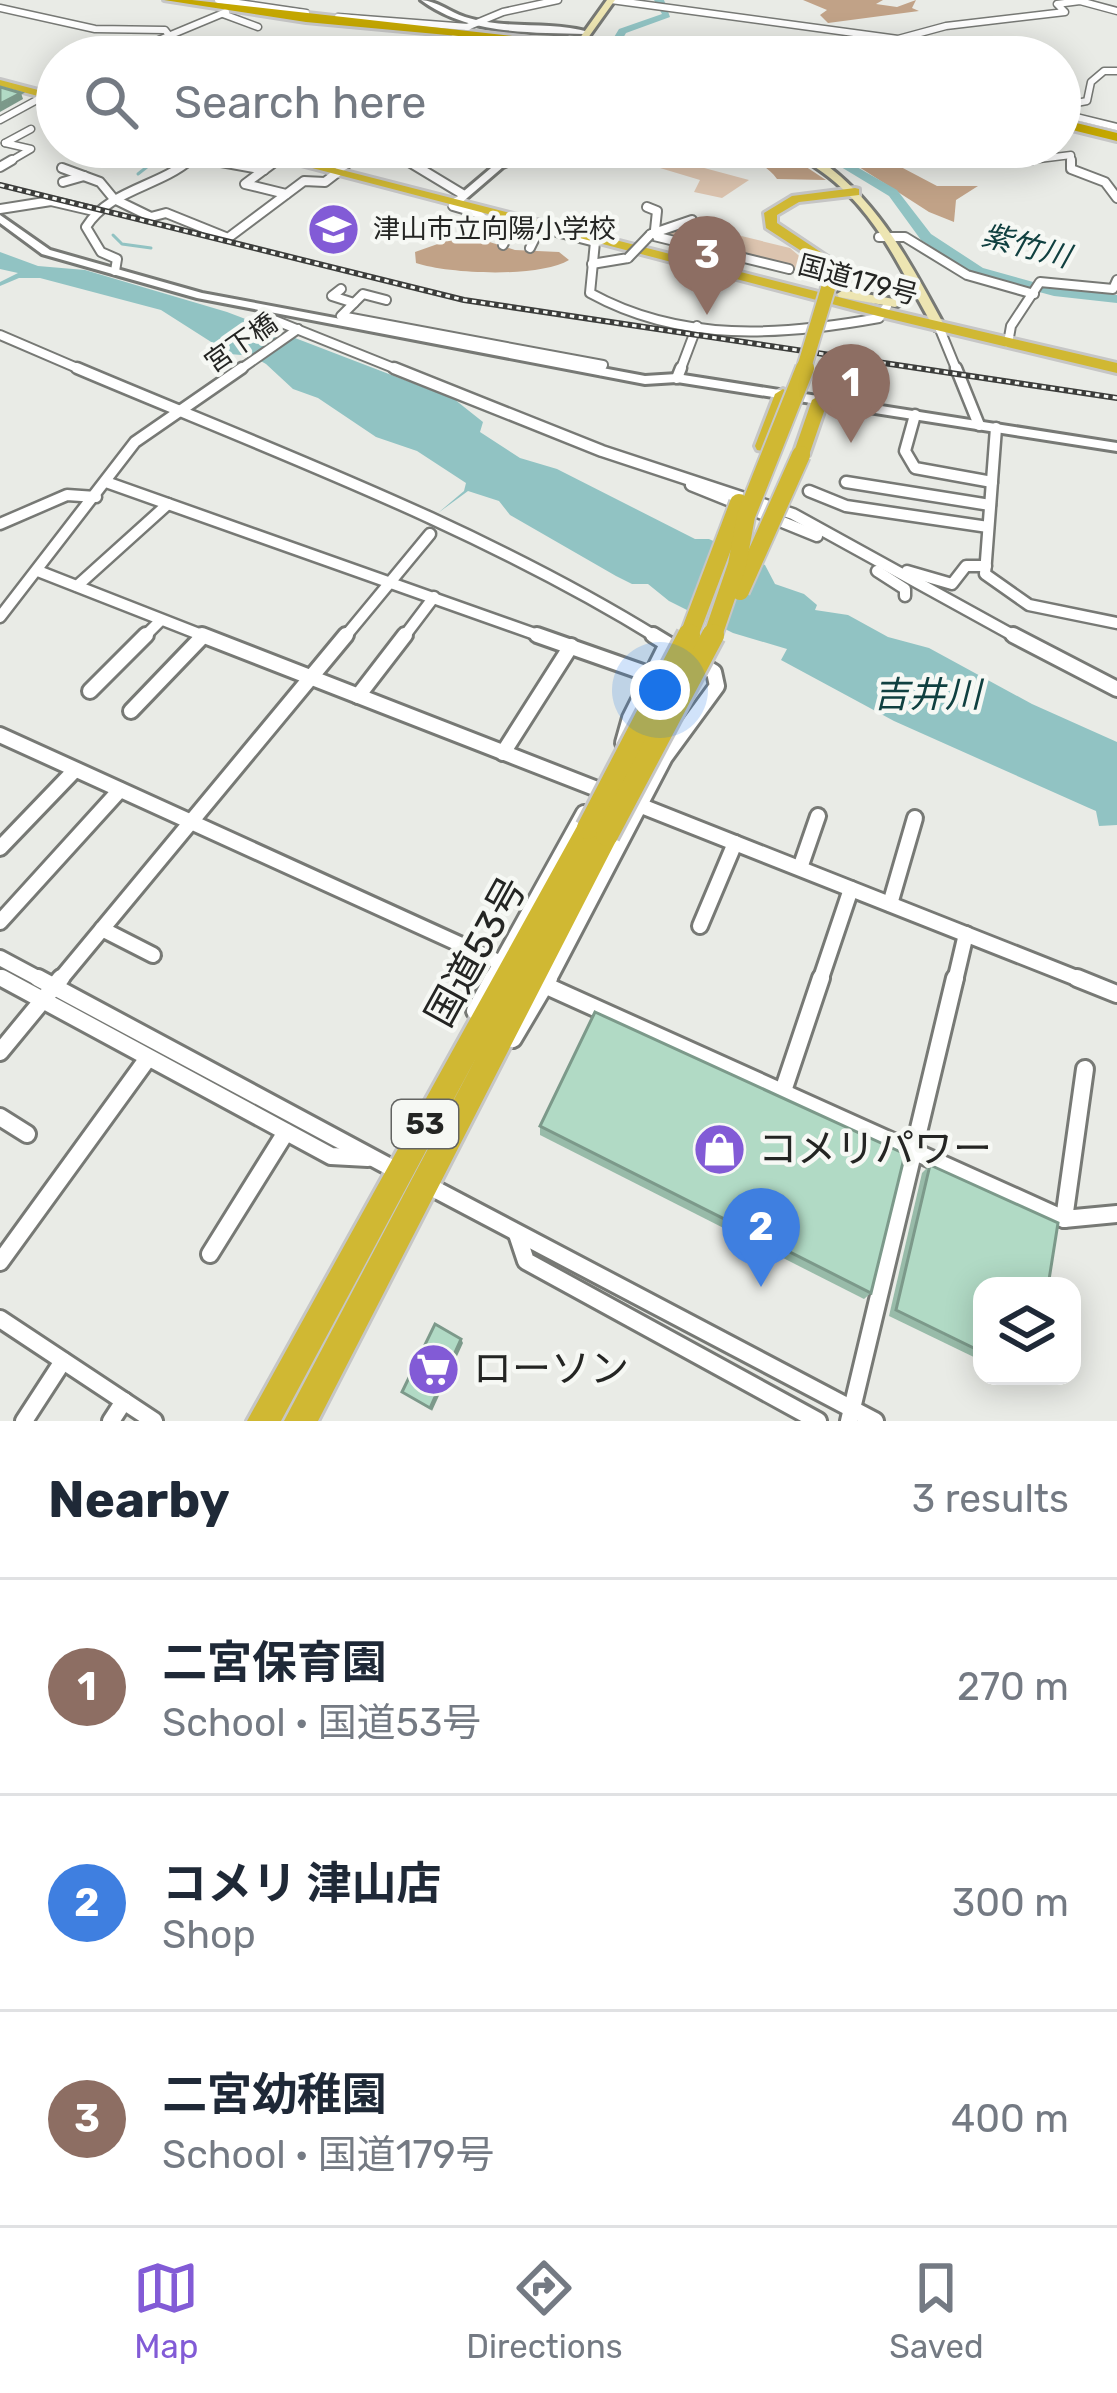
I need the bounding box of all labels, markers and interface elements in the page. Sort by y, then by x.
search box [36,36,1081,168]
icon: search [78,69,144,135]
text: Search here [174,76,426,129]
school or university icon: 津山市立向陽小学校 [306,201,362,257]
place label: 津山市立向陽小学校 [373,213,616,245]
pin: 3 [668,216,746,315]
water label: 紫竹川 [978,217,1077,276]
street label: 国道179号 [795,249,921,311]
street label: 宮下橋 [199,307,283,379]
pin: 1 [812,344,890,443]
your location [630,660,690,720]
water label: 吉井川 [873,673,985,716]
street label: 国道53号 [416,869,536,1035]
road number: 53 [392,1100,458,1148]
shop icon: コメリパワー [691,1121,747,1177]
place label: コメリパワー [758,1126,992,1172]
pin: 2 [722,1188,800,1287]
map controls [973,1277,1081,1385]
button: layers [973,1277,1081,1385]
supermarket icon: ローソン [406,1341,462,1397]
place label: ローソン [473,1346,629,1392]
text: Nearby [48,1469,230,1530]
text: 3 results [912,1476,1069,1522]
text: 二宮保育園 [162,1636,387,1689]
text: 1 [77,1664,97,1710]
text: 270 m [957,1664,1069,1710]
text: School · 国道53号 [162,1700,481,1746]
text: コメリ 津山店 [162,1857,442,1910]
text: 2 [74,1880,100,1926]
text: 300 m [952,1880,1069,1926]
text: Shop [162,1912,256,1958]
text: 二宮幼稚園 [162,2068,387,2121]
text: 3 [74,2096,100,2142]
text: 400 m [951,2096,1069,2142]
text: School · 国道179号 [162,2132,495,2178]
tab: Map [133,2255,199,2366]
tab: Directions [466,2255,623,2366]
tab: Saved [889,2255,984,2366]

